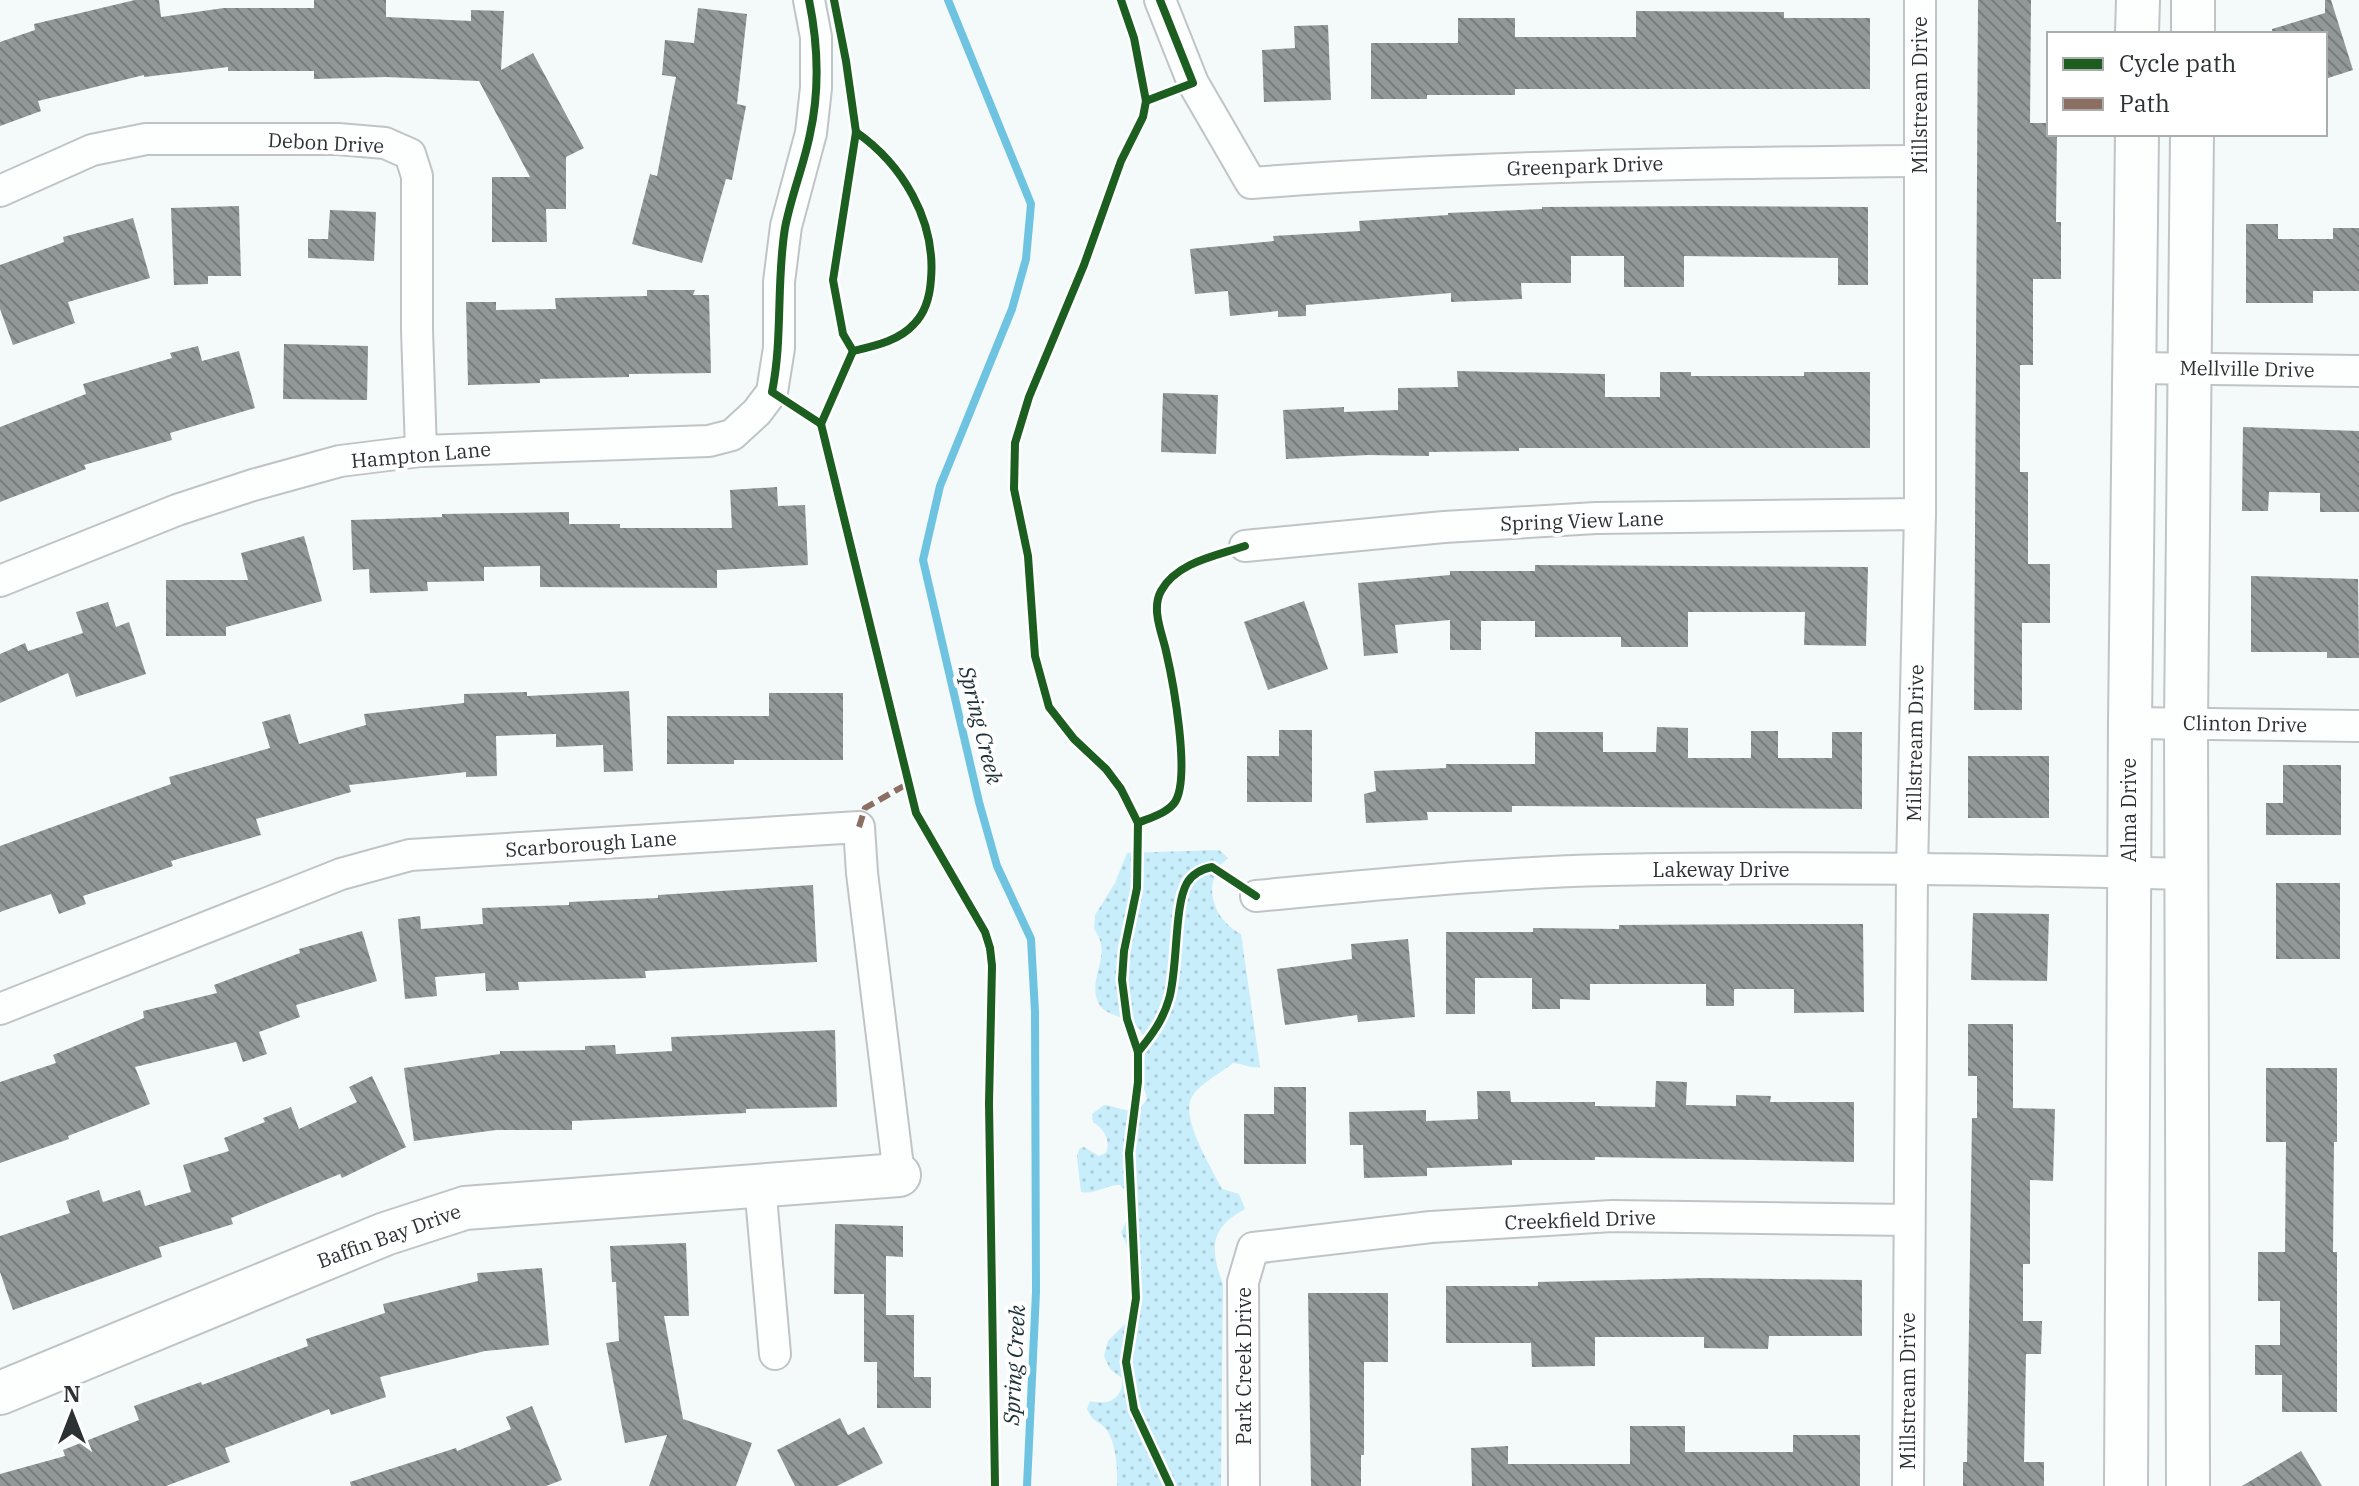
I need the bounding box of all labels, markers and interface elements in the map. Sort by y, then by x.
street label: Millstream Drive [1906,16,1933,174]
legend [2047,32,2327,136]
text: Cycle path [2119,47,2236,79]
text: Path [2119,87,2170,119]
street label: Debon Drive [267,126,385,159]
street label: Greenpark Drive [1506,149,1664,182]
street label: Mellville Drive [2179,354,2315,383]
street label: Hampton Lane [350,435,492,474]
street label: Spring View Lane [1500,504,1664,537]
water label: Spring Creek [953,662,1010,787]
street label: Millstream Drive [1900,664,1929,822]
street label: Clinton Drive [2183,709,2307,738]
street label: Alma Drive [2115,758,2142,862]
street label: Scarborough Lane [504,824,678,863]
street label: Lakeway Drive [1653,856,1789,883]
street label: Baffin Bay Drive [313,1197,464,1274]
street label: Creekfield Drive [1504,1203,1656,1236]
street label: Park Creek Drive [1230,1287,1257,1445]
water label: Spring Creek [996,1303,1031,1427]
street label: Millstream Drive [1894,1312,1921,1470]
north arrow [32,1374,112,1454]
text: N [63,1379,81,1408]

